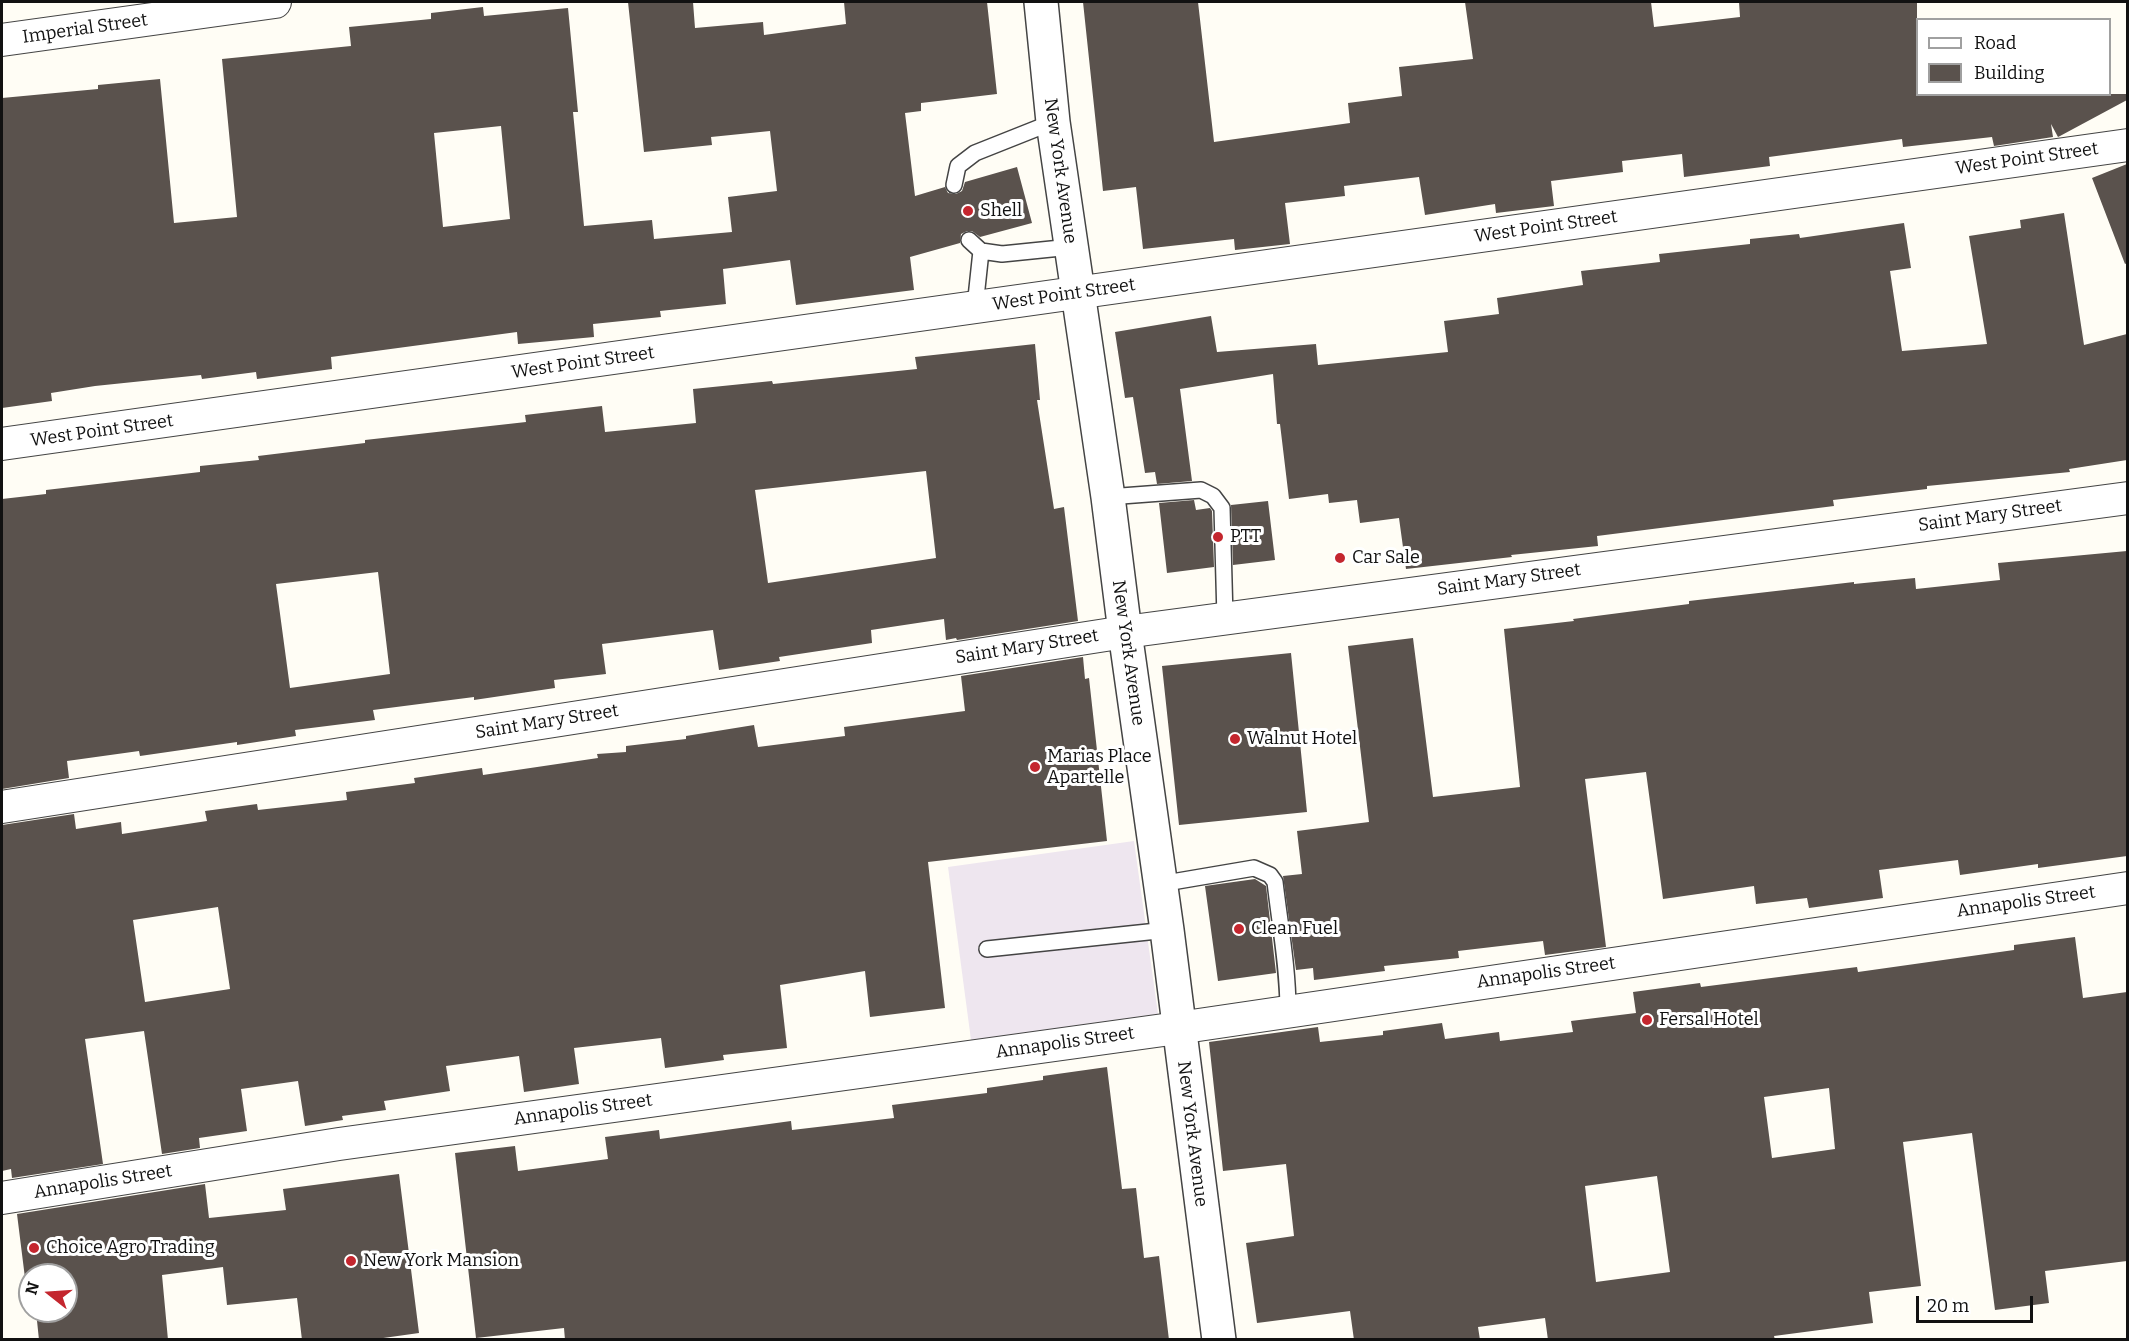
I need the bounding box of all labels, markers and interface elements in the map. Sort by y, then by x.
street label: Imperial Street [21,10,149,48]
legend [1916,18,2111,96]
text: Road [1974,32,2016,54]
text: Building [1974,62,2045,84]
street label: New York Avenue [1039,97,1081,245]
street label: West Point Street [1954,138,2100,180]
place label: Shell [980,200,1022,222]
marker: Shell [961,204,975,218]
street label: West Point Street [1473,206,1619,248]
street label: West Point Street [991,274,1137,316]
street label: West Point Street [510,342,656,384]
street label: West Point Street [29,410,175,452]
street label: Saint Mary Street [1917,495,2063,537]
place label: PTT [1230,526,1261,548]
marker: PTT [1211,530,1225,544]
place label: Car Sale [1352,547,1420,569]
marker: Car Sale [1333,551,1347,565]
street label: Saint Mary Street [1436,559,1582,601]
street label: New York Avenue [1107,579,1149,727]
street label: Saint Mary Street [954,625,1100,669]
street label: Saint Mary Street [474,700,620,744]
place label: Walnut Hotel [1247,728,1357,750]
marker: Walnut Hotel [1228,732,1242,746]
place label: Marias Place Apartelle [1047,746,1152,789]
marker: Marias Place Apartelle [1028,760,1042,774]
street label: Annapolis Street [1955,882,2097,922]
place label: Clean Fuel [1251,918,1338,940]
marker: Clean Fuel [1232,922,1246,936]
street label: Annapolis Street [1475,953,1617,993]
place label: Fersal Hotel [1659,1009,1759,1031]
marker: Fersal Hotel [1640,1013,1654,1027]
street label: Annapolis Street [994,1023,1136,1063]
street label: New York Avenue [1172,1060,1212,1208]
street label: Annapolis Street [512,1090,654,1130]
street label: Annapolis Street [32,1160,174,1204]
place label: Choice Agro Trading [46,1237,215,1259]
marker: Choice Agro Trading [27,1241,41,1255]
place label: New York Mansion [363,1250,519,1272]
marker: New York Mansion [344,1254,358,1268]
north arrow [18,1263,78,1323]
text: N [21,1279,43,1297]
scale bar [1919,1284,2036,1322]
text: 20 m [1927,1295,1969,1317]

